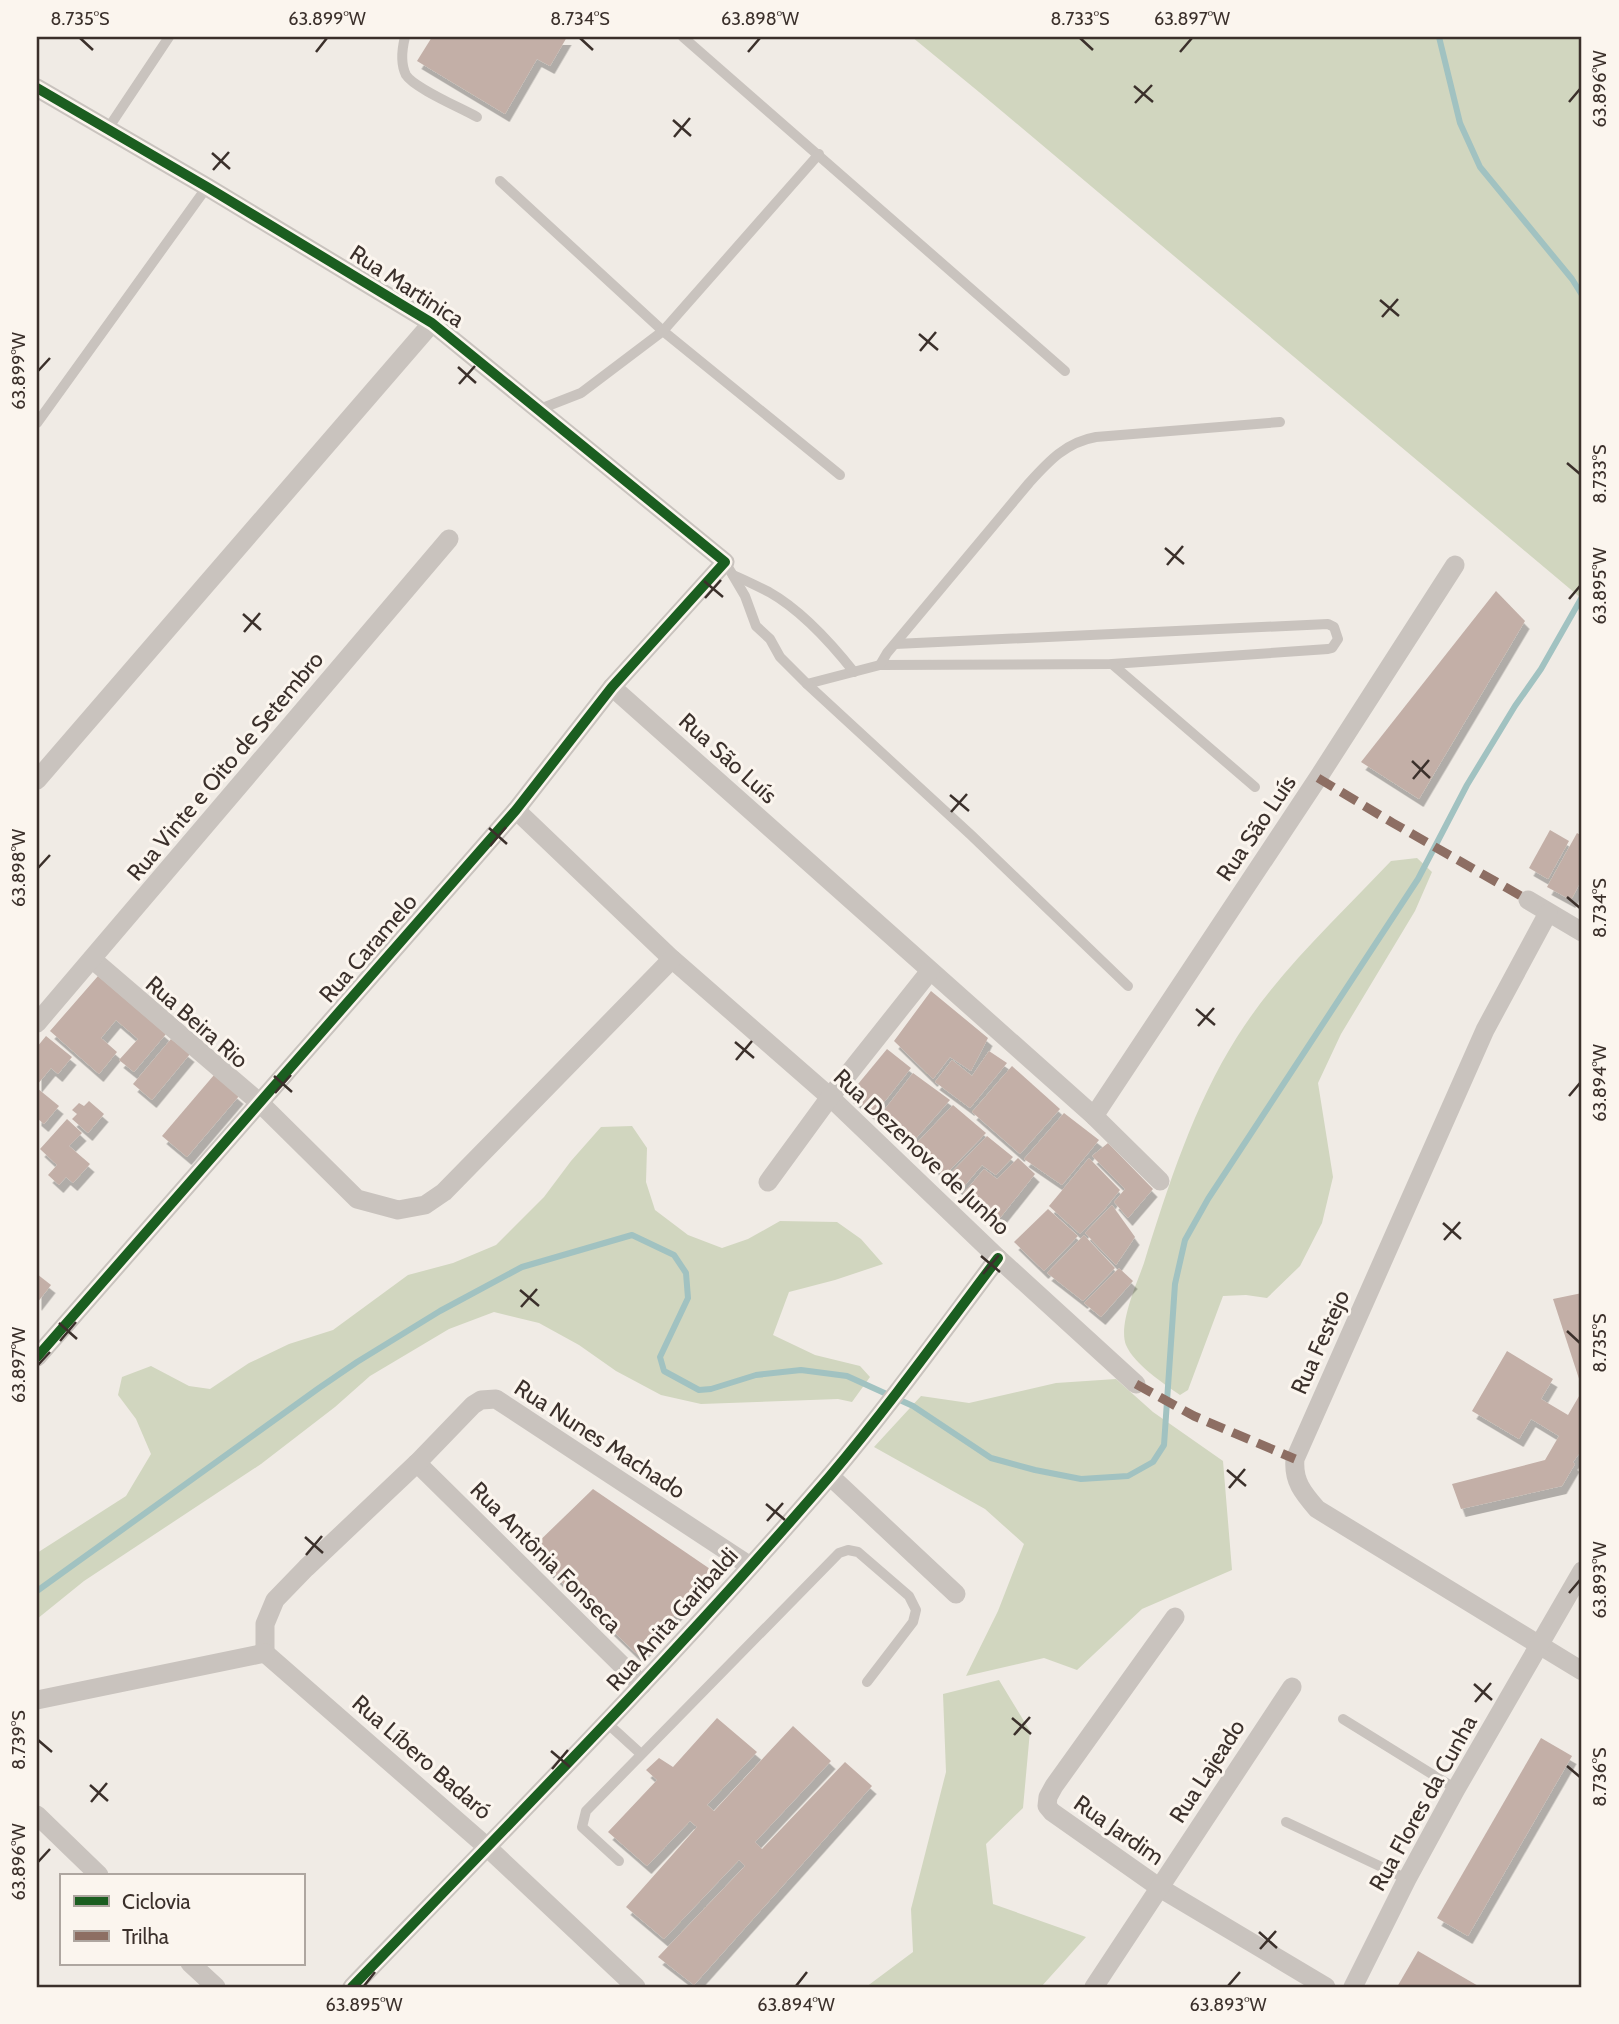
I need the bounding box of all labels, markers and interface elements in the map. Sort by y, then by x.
text: 8.735°S [51,8,109,30]
text: 63.899°W [288,8,366,30]
text: 8.734°S [550,8,610,30]
text: 63.898°W [721,8,799,30]
text: 8.733°S [1051,8,1109,30]
text: 63.897°W [1154,8,1230,30]
text: 63.896°W [1589,50,1611,128]
street label: Rua Martinica [345,239,469,333]
text: 63.899°W [8,332,30,410]
text: 8.733°S [1589,445,1611,503]
text: 63.895°W [1589,548,1611,624]
street label: Rua Vinte e Oito de Setembro [121,646,329,886]
street label: Rua São Luís [673,707,783,809]
street label: Rua São Luís [1210,770,1302,886]
text: 63.898°W [8,829,30,907]
text: 8.734°S [1589,878,1611,938]
street label: Rua Caramelo [313,888,423,1008]
street label: Rua Beira Rio [140,970,254,1074]
text: 63.894°W [1589,1044,1611,1122]
street label: Rua Dezenove de Junho [828,1063,1016,1241]
street label: Rua Festejo [1285,1286,1355,1398]
text: 8.735°S [1589,1314,1611,1372]
text: 63.897°W [8,1327,30,1403]
street label: Rua Nunes Machado [509,1373,691,1505]
street label: Rua Antônia Fonseca [465,1476,627,1638]
street label: Rua Anita Garibaldi [600,1542,744,1696]
text: 63.893°W [1589,1542,1611,1618]
street label: Rua Líbero Badaró [346,1689,498,1825]
text: 8.739°S [8,1710,30,1770]
street label: Rua Flores da Cunha [1363,1710,1483,1896]
street label: Rua Lajeado [1163,1714,1251,1828]
text: 8.736°S [1589,1747,1611,1807]
street label: Rua Jardim [1069,1789,1169,1871]
text: 63.896°W [8,1823,30,1901]
legend [60,1874,304,1965]
text: Ciclovia [122,1889,191,1914]
text: Trilha [122,1924,169,1949]
text: 63.895°W [326,1994,402,2016]
text: 63.894°W [757,1994,835,2016]
text: 63.893°W [1190,1994,1266,2016]

